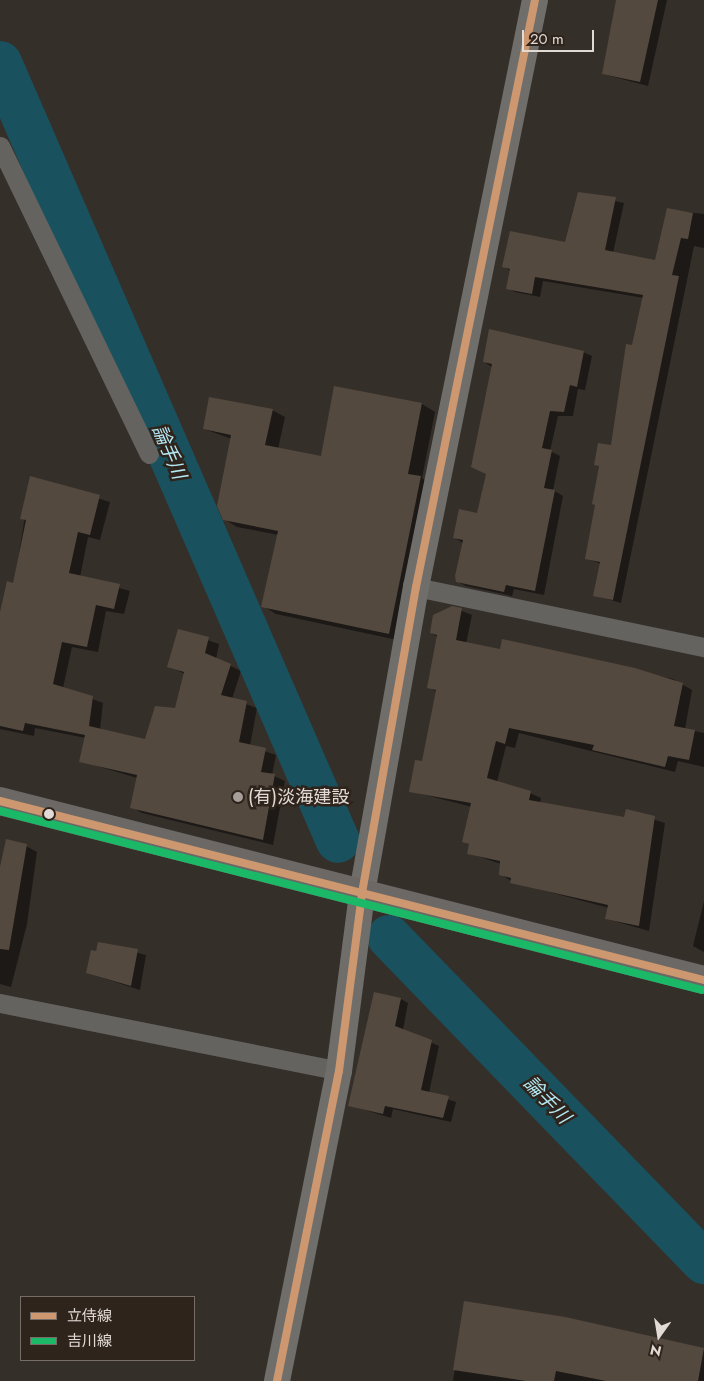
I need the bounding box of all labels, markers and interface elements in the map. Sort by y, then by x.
scale bar [524,20,596,52]
text: 20 m [530,28,564,50]
water label: 論手川 [147,421,191,483]
place label: (有)淡海建設 [248,786,349,808]
marker: (有)淡海建設 [232,791,244,803]
unlabelled marker [44,809,54,819]
water label: 論手川 [519,1072,575,1128]
legend [20,1296,195,1361]
text: 立侍線 [67,1305,112,1327]
north arrow [634,1311,684,1361]
text: 吉川線 [67,1330,112,1352]
text: N [648,1340,663,1362]

